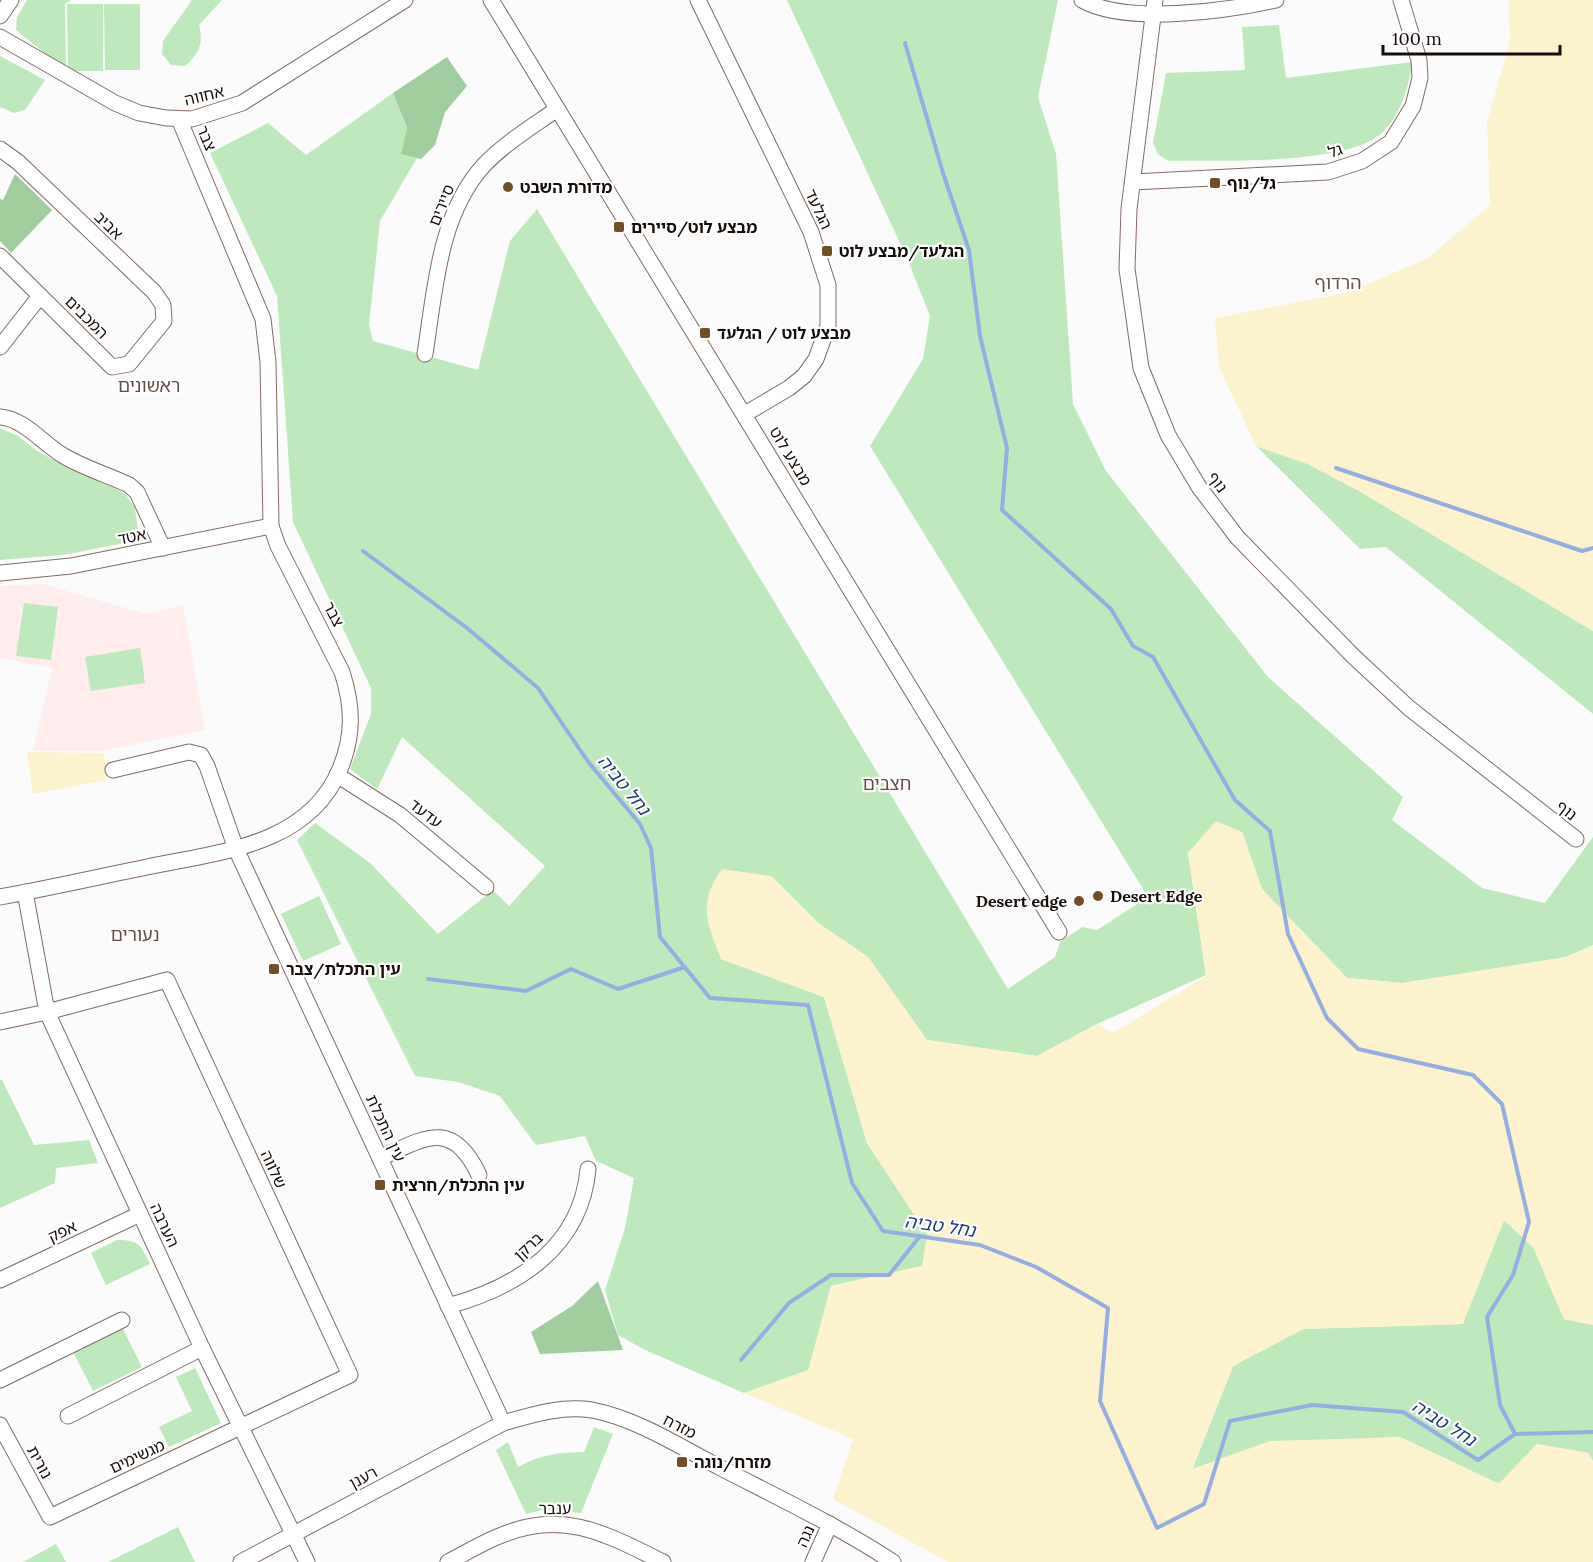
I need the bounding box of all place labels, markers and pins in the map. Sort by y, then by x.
place label: גל/נוף [1227,173,1276,194]
marker: גל/נוף [1208,176,1222,190]
place label: מדורת השבט [520,177,612,197]
marker: מדורת השבט [501,180,515,194]
place label: מבצע לוט/סיירים [631,217,757,238]
marker: מבצע לוט/סיירים [612,220,626,234]
place label: הגלעד/מבצע לוט [839,241,964,262]
marker: הגלעד/מבצע לוט [820,244,834,258]
place label: מבצע לוט / הגלעד [717,323,851,344]
marker: מבצע לוט / הגלעד [698,326,712,340]
place label: Desert Edge [1110,886,1203,906]
marker: Desert Edge [1091,889,1105,903]
place label: Desert edge [976,891,1067,911]
marker: Desert edge [1072,894,1086,908]
place label: עין התכלת/צבר [286,959,401,980]
marker: עין התכלת/צבר [267,962,281,976]
place label: עין התכלת/חרצית [392,1175,525,1196]
marker: עין התכלת/חרצית [373,1178,387,1192]
place label: מזרח/נוגה [694,1452,771,1473]
marker: מזרח/נוגה [675,1455,689,1469]

